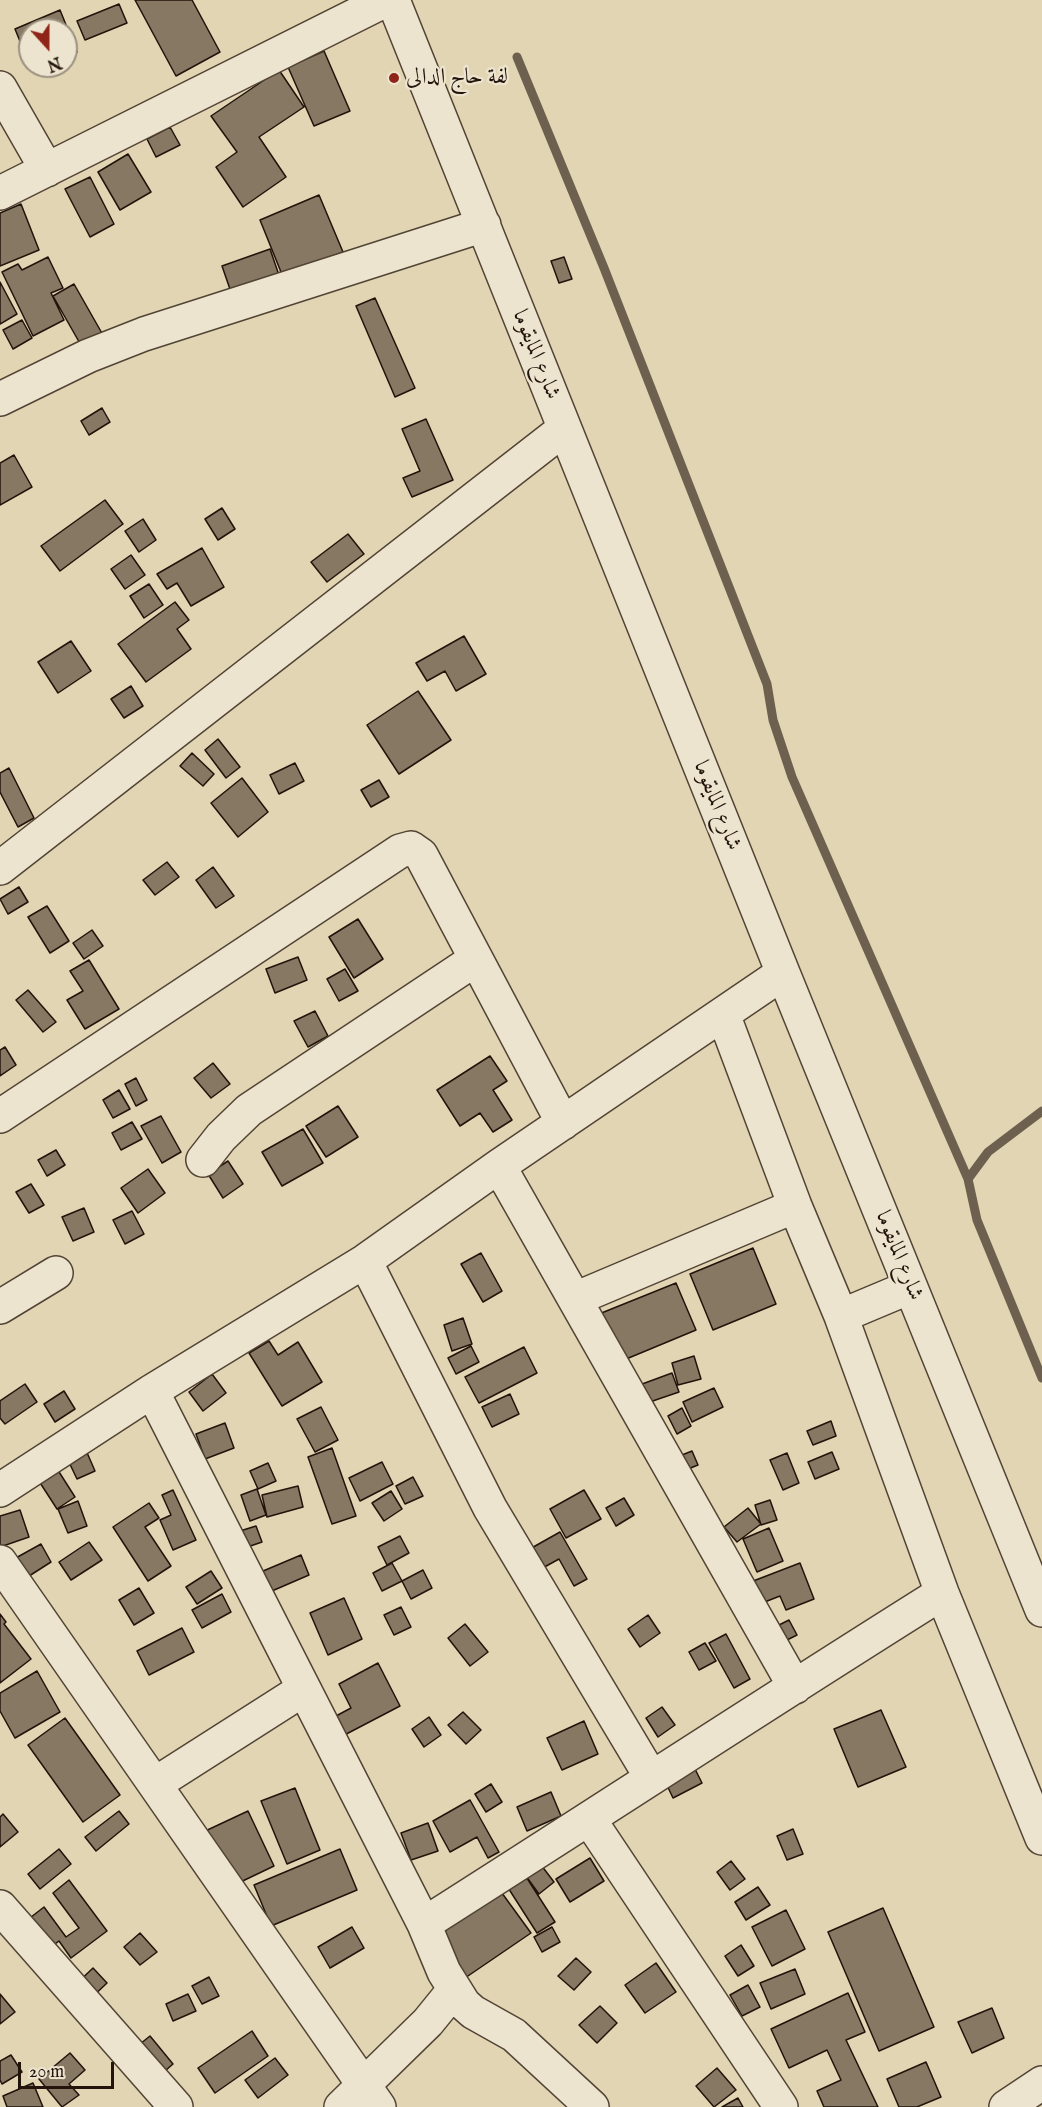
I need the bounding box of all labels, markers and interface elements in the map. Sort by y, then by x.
north arrow [18,18,78,78]
text: N [44,51,64,75]
place label: لفة حاج الدالى [406,65,508,91]
marker: لفة حاج الدالى [387,71,401,85]
street label: شارع المايقوما [505,306,565,404]
street label: شارع المايقوما [686,757,746,855]
street label: شارع المايقوما [868,1207,928,1305]
scale bar [21,2050,117,2088]
text: 20 m [29,2061,64,2084]

